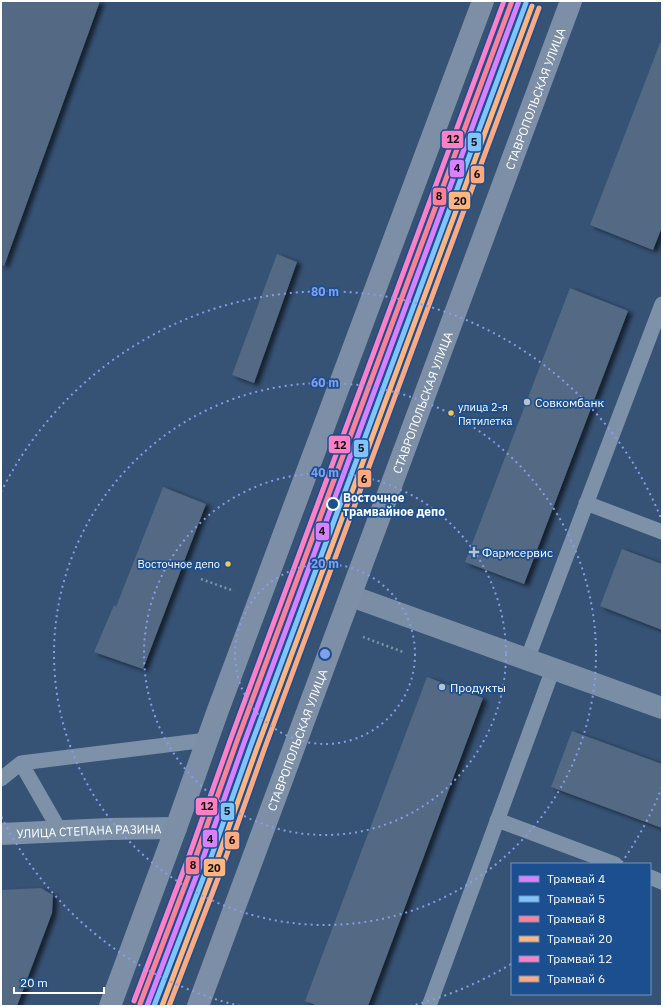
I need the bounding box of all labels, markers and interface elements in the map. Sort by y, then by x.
street label: СТАВРОПОЛЬСКАЯ УЛИЦА [502,25,568,172]
line badge: 12 [441,130,464,149]
text: 12 [446,132,460,146]
line badge: 5 [467,132,482,152]
text: 5 [471,135,478,149]
line badge: 4 [449,159,465,178]
text: 4 [454,161,461,175]
line badge: 6 [470,165,485,184]
text: 6 [474,167,481,181]
line badge: 8 [432,187,447,206]
text: 8 [436,189,443,203]
line badge: 20 [448,191,471,210]
text: 20 [453,194,467,208]
text: 80 m [311,284,339,299]
street label: СТАВРОПОЛЬСКАЯ УЛИЦА [389,329,455,475]
text: 60 m [311,375,339,390]
place label: Совкомбанк [535,395,605,410]
marker: Совкомбанк [522,397,532,407]
place label: улица 2-я Пятилетка [458,400,512,428]
marker: улица 2-я Пятилетка [446,408,456,418]
line badge: 12 [328,435,351,454]
text: 12 [333,438,347,452]
line badge: 5 [353,439,369,458]
text: 5 [358,441,365,455]
text: 40 m [311,465,339,480]
line badge: 6 [357,469,372,488]
text: 6 [361,472,368,486]
place label: Восточное трамвайное депо [343,490,445,519]
marker: Восточное трамвайное депо [326,497,340,511]
line badge: 4 [315,522,330,541]
text: 4 [319,524,326,538]
place label: Фармсервис [482,545,553,560]
marker: Фармсервис [469,547,479,557]
text: 20 m [311,556,339,571]
place label: Восточное депо [138,557,220,571]
marker: Восточное депо [223,559,233,569]
centre of rings [318,647,332,661]
street label: СТАВРОПОЛЬСКАЯ УЛИЦА [264,666,330,813]
place label: Продукты [450,680,506,695]
marker: Продукты [437,682,447,692]
line badge: 12 [195,797,218,816]
text: 12 [200,799,214,813]
line badge: 5 [220,802,235,821]
text: 5 [224,804,231,818]
street label: УЛИЦА СТЕПАНА РАЗИНА [16,821,162,841]
line badge: 4 [202,829,218,848]
line badge: 6 [224,831,240,850]
text: 4 [207,832,214,846]
text: 6 [229,833,236,847]
line badge: 8 [185,856,200,875]
text: 8 [190,858,197,872]
line badge: 20 [203,858,226,877]
text: 20 [207,861,221,875]
legend [511,863,651,995]
text: Трамвай 4 [547,871,605,886]
text: Трамвай 5 [547,891,605,906]
text: Трамвай 8 [547,911,605,926]
text: Трамвай 20 [547,931,612,946]
text: Трамвай 12 [547,951,612,966]
scale bar [14,969,104,995]
text: Трамвай 6 [547,971,605,986]
text: 20 m [20,975,48,990]

